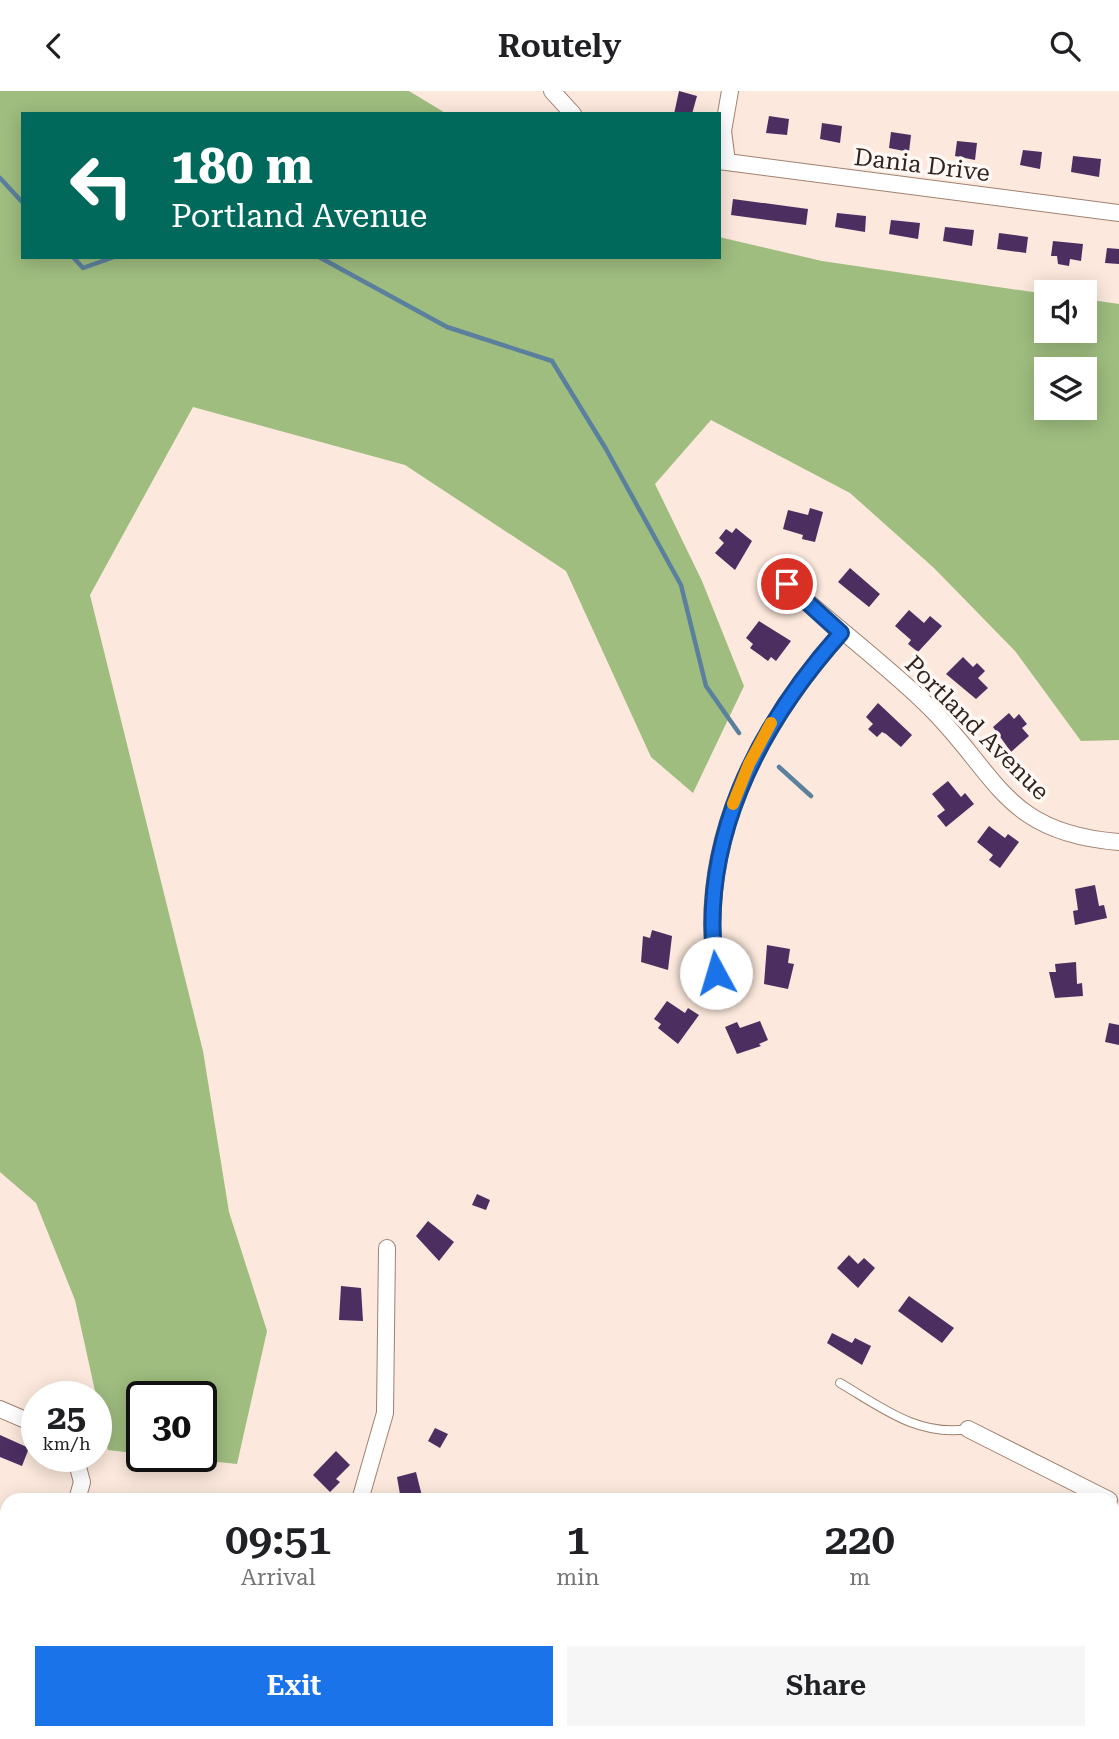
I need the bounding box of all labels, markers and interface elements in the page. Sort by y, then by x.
icon: back [35,27,73,65]
text: Routely [498,27,621,65]
icon: search [1046,27,1084,65]
text: 180 m [171,138,313,195]
icon: left [56,140,147,231]
street label: Dania Drive [853,143,991,187]
text: Portland Avenue [171,197,427,235]
map controls [1034,280,1097,420]
button: sound [1034,280,1097,343]
button: layers [1034,357,1097,420]
pin [757,554,817,614]
icon: arrive [768,565,806,603]
street label: Portland Avenue [899,650,1055,806]
position arrow [679,936,753,1010]
speed limit sign: 30 [126,1381,217,1472]
text: 25 [47,1397,86,1438]
text: km/h [42,1433,91,1454]
text: 09:51 [225,1515,331,1564]
text: 1 [566,1515,590,1564]
text: 220 [824,1515,895,1564]
text: Arrival [241,1564,316,1591]
text: min [556,1564,600,1591]
text: m [849,1564,870,1591]
button: Exit [35,1646,553,1726]
button: Share [567,1646,1085,1726]

